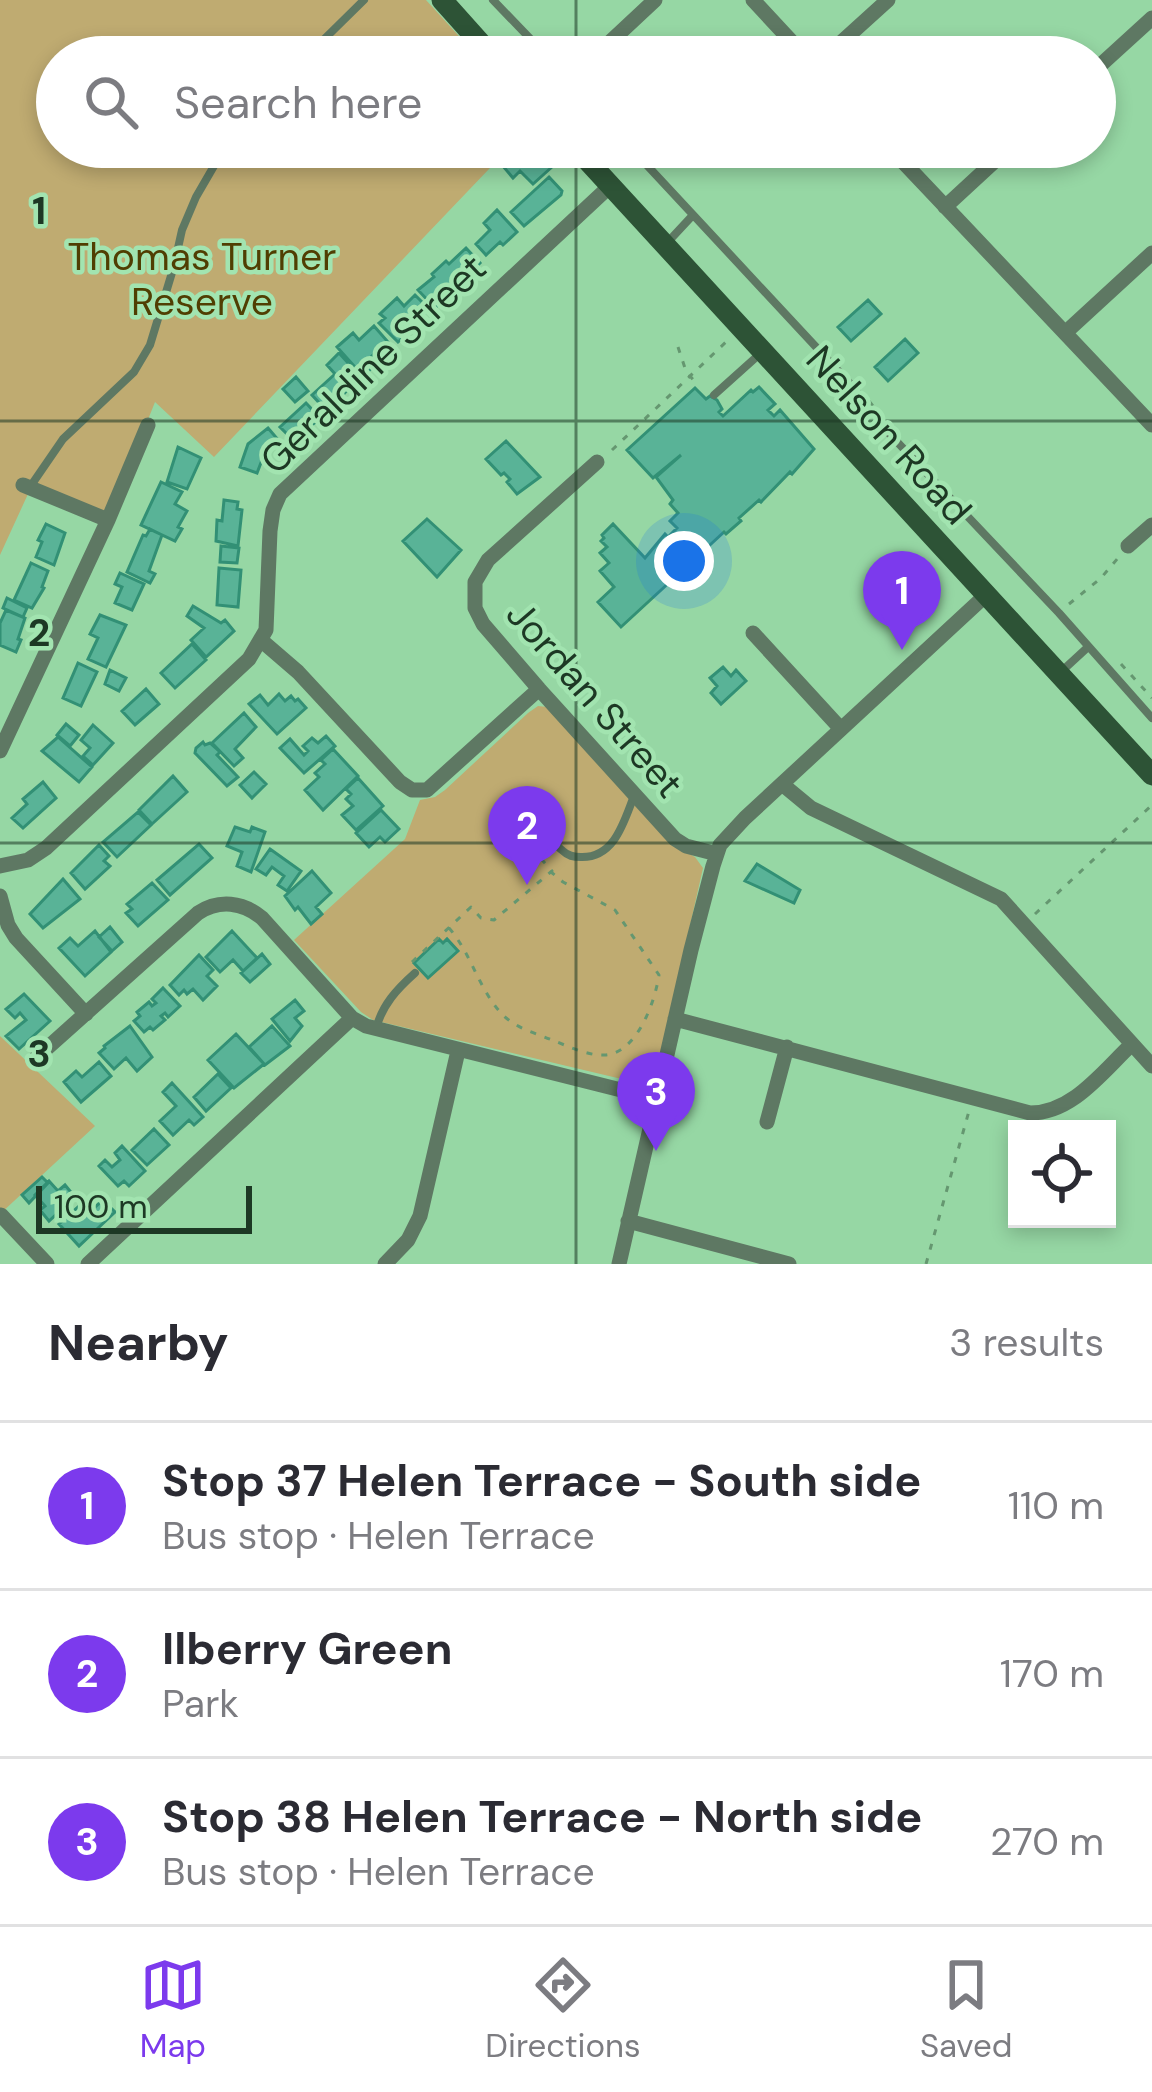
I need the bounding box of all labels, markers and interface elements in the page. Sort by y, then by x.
search box [36,36,1116,168]
icon: search [78,69,144,135]
text: Search here [174,73,422,132]
text: 1 [32,185,46,236]
park label: Thomas Turner Reserve [67,231,337,327]
street label: Geraldine Street [249,243,497,485]
street label: Nelson Road [795,335,983,535]
your location [654,531,714,591]
pin: 1 [863,551,941,650]
street label: Jordan Street [495,590,695,808]
text: 2 [28,607,50,658]
pin: 2 [488,786,566,885]
text: 3 [27,1028,51,1079]
pin: 3 [617,1052,695,1151]
map controls [1008,1120,1116,1228]
button: locate [1008,1120,1116,1228]
scale bar [36,1180,252,1233]
text: 100 m [54,1185,148,1228]
text: Nearby [48,1309,229,1376]
text: 3 results [949,1317,1104,1368]
text: Stop 37 Helen Terrace - South side [162,1451,921,1510]
text: 1 [80,1480,94,1531]
text: 110 m [1008,1480,1104,1531]
text: Bus stop · Helen Terrace [162,1510,595,1561]
text: Ilberry Green [162,1619,452,1678]
text: 2 [76,1648,98,1699]
text: 170 m [1000,1648,1104,1699]
text: Park [162,1678,239,1729]
text: Stop 38 Helen Terrace - North side [162,1787,922,1846]
text: 3 [75,1816,99,1867]
text: 270 m [990,1816,1104,1867]
text: Bus stop · Helen Terrace [162,1846,595,1897]
tab: Map [140,1952,206,2067]
tab: Directions [485,1952,641,2067]
tab: Saved [920,1952,1012,2067]

